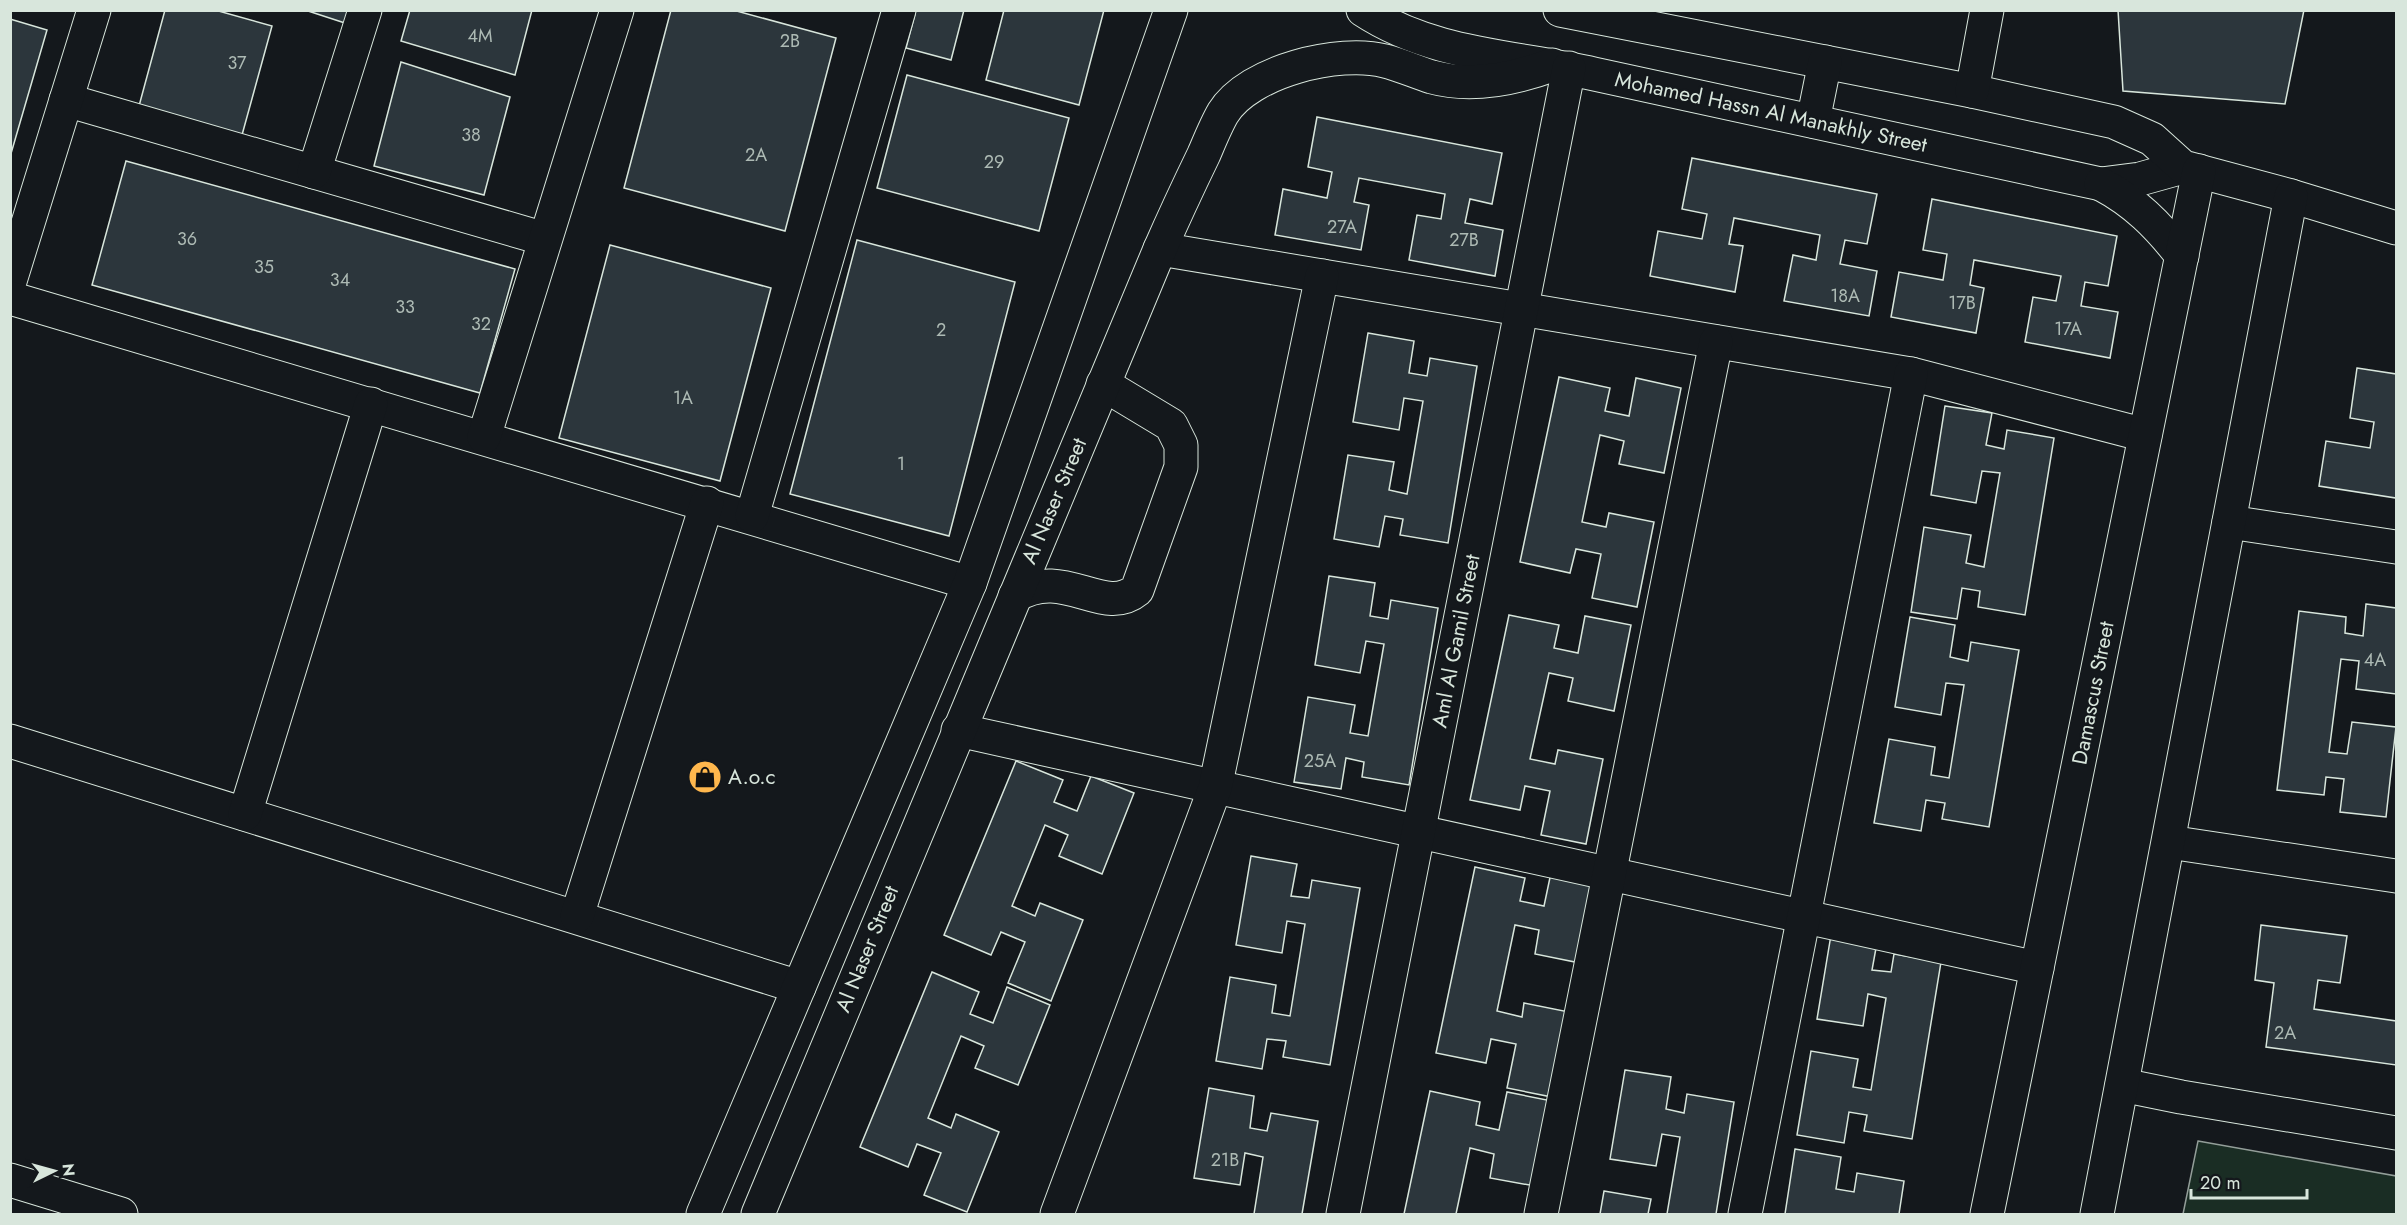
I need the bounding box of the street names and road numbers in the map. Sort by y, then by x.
street label: Mohamed Hassn Al Manakhly Street [1612,64,1930,160]
street label: Al Naser Street [1014,433,1094,569]
street label: Aml Al Gamil Street [1425,552,1487,730]
street label: Damascus Street [2064,619,2122,767]
street label: Al Naser Street [828,881,906,1017]

